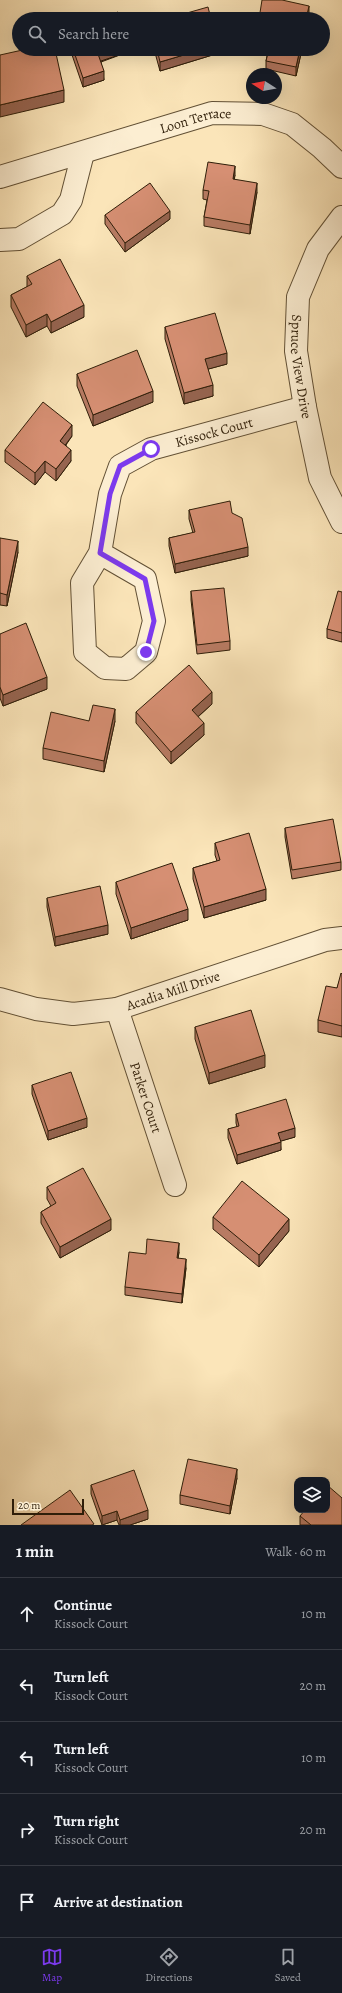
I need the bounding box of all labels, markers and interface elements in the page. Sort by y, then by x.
search box [12,12,330,56]
icon: search [26,23,48,45]
text: Search here [58,24,129,44]
north arrow [246,68,282,104]
street label: Loon Terrace [157,103,232,138]
street label: Spruce View Drive [286,314,317,420]
street label: Kissock Court [173,412,255,452]
route start [142,440,160,458]
route end [137,643,155,661]
street label: Acadia Mill Drive [123,966,222,1015]
street label: Parker Court [126,1059,167,1136]
map controls [294,1477,330,1513]
button: layers [294,1477,330,1513]
scale bar [12,1497,84,1516]
text: 20 m [18,1498,40,1513]
text: 1 min [16,1540,54,1563]
text: Walk · 60 m [265,1543,326,1560]
text: Continue [54,1595,112,1615]
icon: ahead [16,1603,38,1625]
text: 10 m [301,1605,326,1622]
text: Kissock Court [54,1615,128,1632]
text: Turn left [54,1667,109,1687]
icon: left [16,1675,38,1697]
text: 20 m [300,1677,326,1694]
text: Kissock Court [54,1687,128,1704]
text: Turn left [54,1739,109,1759]
icon: left [16,1747,38,1769]
text: 10 m [301,1749,326,1766]
text: Kissock Court [54,1759,128,1776]
text: Turn right [54,1811,119,1831]
icon: right [16,1819,38,1841]
text: 20 m [300,1821,326,1838]
text: Kissock Court [54,1831,128,1848]
icon: arrive [16,1891,38,1913]
text: Arrive at destination [54,1892,183,1912]
tab: Map [41,1946,63,1985]
tab: Directions [145,1946,193,1985]
tab: Saved [275,1946,301,1985]

